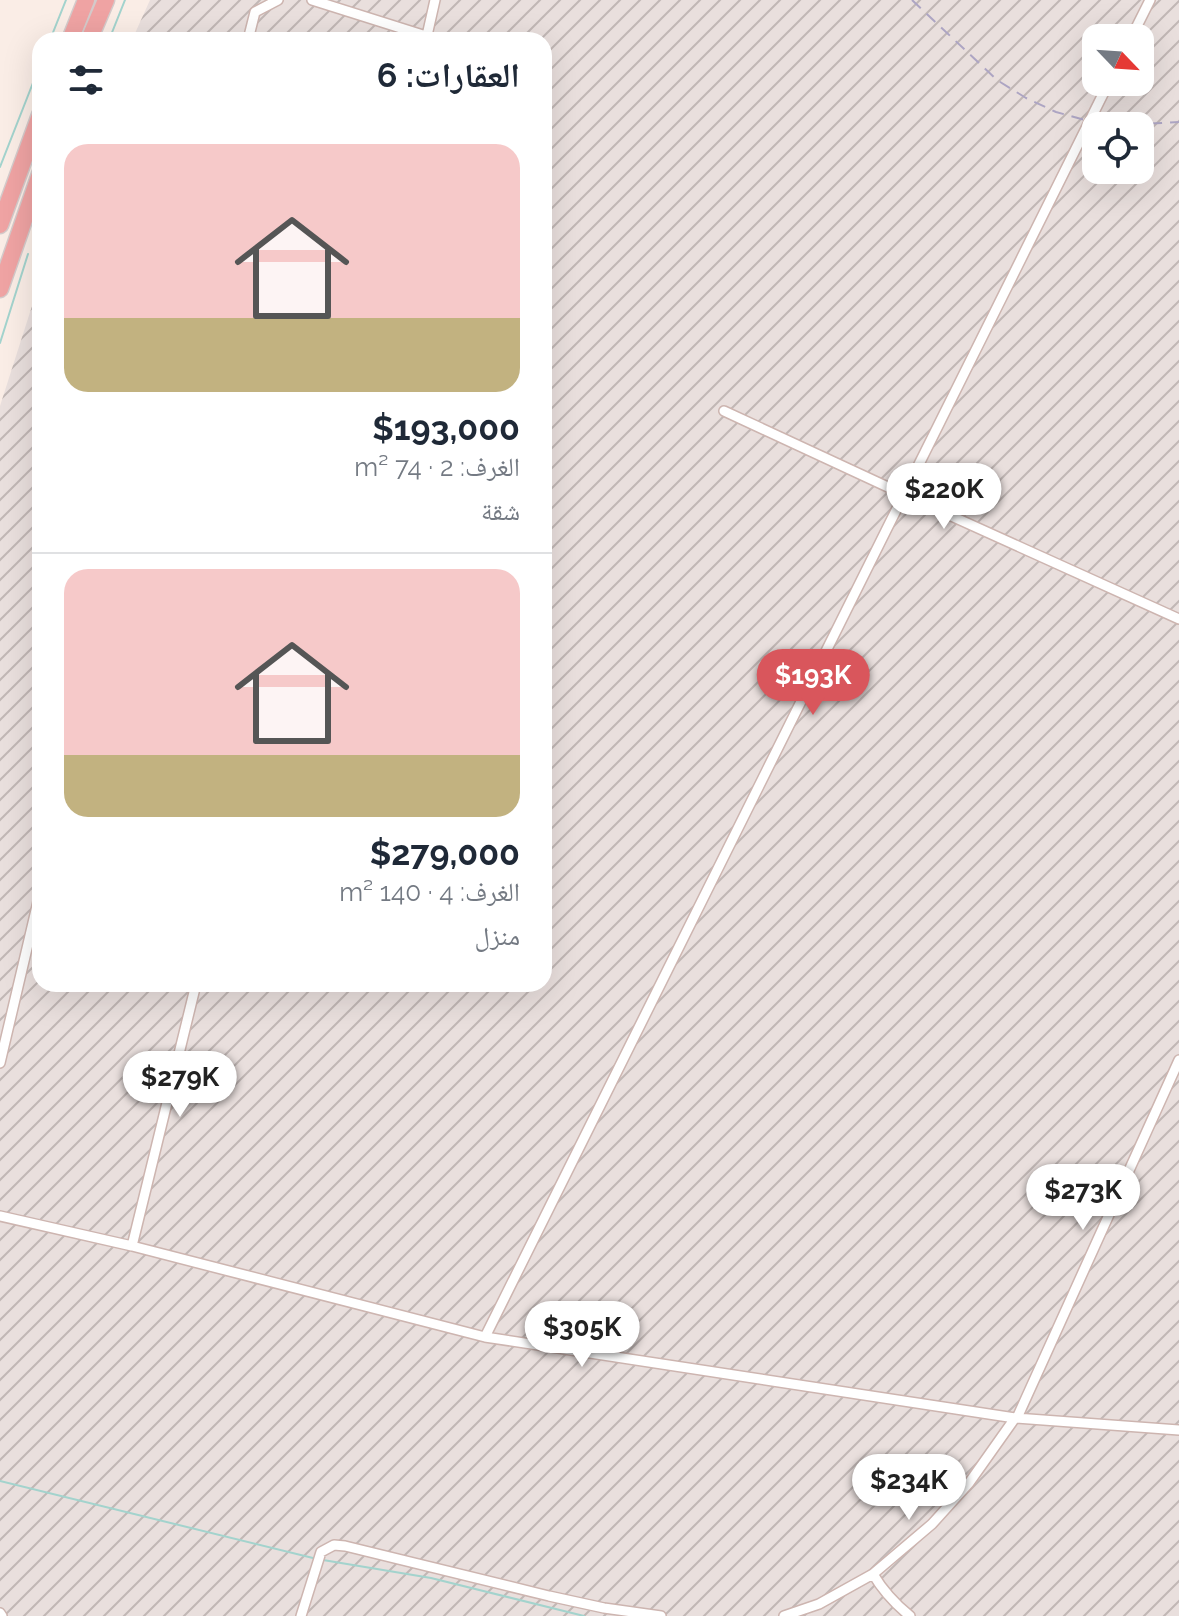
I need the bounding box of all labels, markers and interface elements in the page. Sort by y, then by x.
north arrow [1082,24,1154,96]
map controls [1082,24,1154,184]
text: العقارات: 6 [377,55,520,95]
icon: filters [64,58,108,102]
button: locate [1082,112,1154,184]
icon: home [220,196,364,340]
text: $193,000 [372,408,520,448]
text: الغرف: 2 · 74 m² [354,452,520,482]
pin: $220K [888,463,1000,531]
text: $220K [904,474,984,504]
text: شقة [481,496,520,526]
icon: home [220,621,364,765]
pin: $193K [757,649,869,717]
text: $193K [775,660,851,690]
text: $279,000 [370,833,520,873]
text: الغرف: 4 · 140 m² [339,877,520,907]
text: منزل [475,921,520,951]
pin: $279K [124,1051,236,1119]
text: $279K [141,1062,219,1092]
pin: $273K [1027,1164,1139,1232]
text: $273K [1044,1175,1122,1205]
pin: $305K [526,1301,638,1369]
text: $305K [543,1312,621,1342]
pin: $234K [853,1454,965,1522]
text: $234K [870,1465,948,1495]

